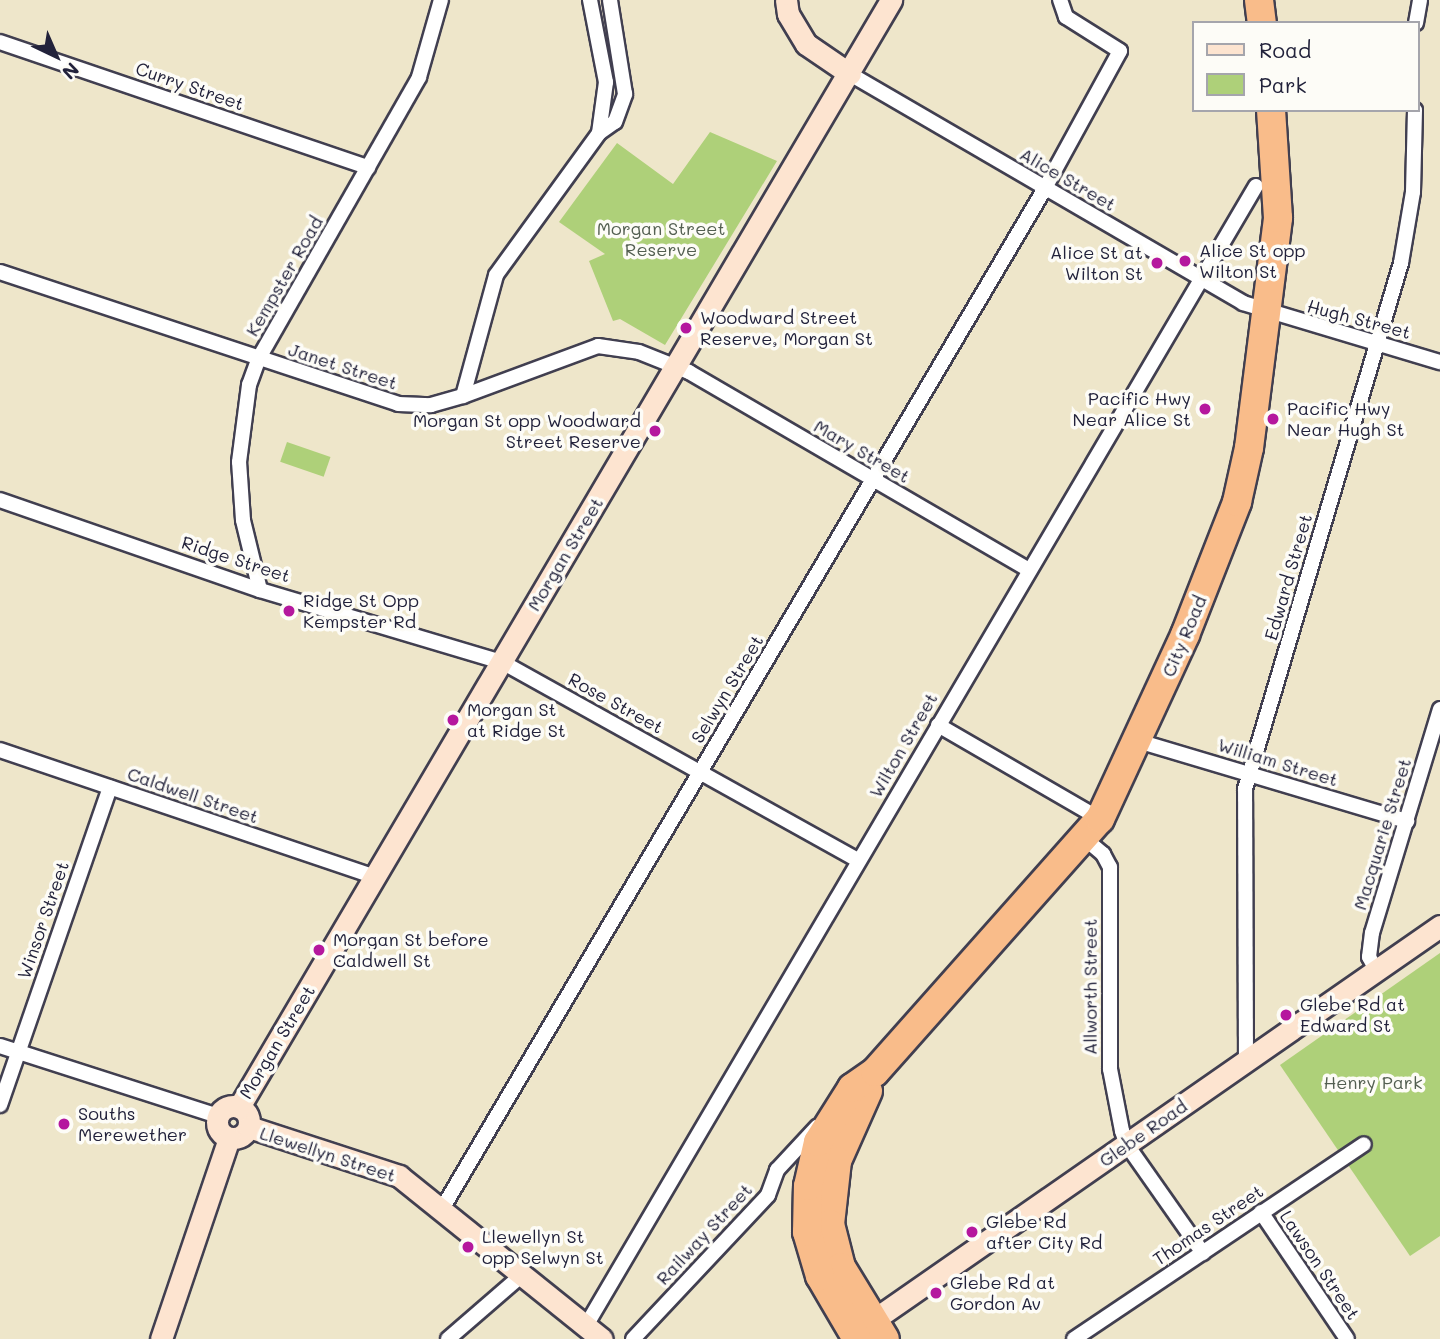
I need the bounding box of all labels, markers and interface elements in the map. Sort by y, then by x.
north arrow [21,21,91,91]
legend [1192,21,1419,112]
text: Road [1259,36,1311,63]
text: N [57,57,85,85]
street label: Curry Street [133,57,247,115]
text: Park [1259,71,1307,98]
street label: Alice Street [1016,143,1120,215]
street label: Kempster Road [241,212,327,340]
park label: Morgan Street Reserve [597,218,725,260]
place label: Alice St opp Wilton St [1199,240,1306,282]
place label: Alice St at Wilton St [1050,242,1143,284]
marker: Alice St opp Wilton St [1177,253,1193,269]
marker: Alice St at Wilton St [1149,255,1165,271]
street label: Hugh Street [1305,295,1413,343]
place label: Woodward Street Reserve, Morgan St [700,307,873,350]
marker: Woodward Street Reserve, Morgan St [678,320,694,336]
street label: Janet Street [286,338,400,394]
place label: Pacific Hwy Near Alice St [1073,388,1191,430]
place label: Pacific Hwy Near Hugh St [1287,398,1405,440]
marker: Pacific Hwy Near Alice St [1197,401,1213,417]
place label: Morgan St opp Woodward Street Reserve [413,410,641,452]
marker: Pacific Hwy Near Hugh St [1265,411,1281,427]
street label: Mary Street [810,415,914,487]
marker: Morgan St opp Woodward Street Reserve [647,423,663,439]
street label: Morgan Street [523,493,607,615]
street label: Edward Street [1260,511,1316,643]
street label: Ridge Street [179,531,293,587]
place label: Ridge St Opp Kempster Rd [303,590,419,632]
street label: City Road [1157,592,1211,680]
marker: Ridge St Opp Kempster Rd [281,603,297,619]
street label: Selwyn Street [686,631,768,747]
street label: Rose Street [565,668,667,738]
street label: Wilton Street [864,689,942,801]
place label: Morgan St at Ridge St [467,699,566,742]
marker: Morgan St at Ridge St [445,712,461,728]
street label: William Street [1215,733,1341,791]
street label: Macquarie Street [1349,756,1415,912]
street label: Caldwell Street [125,762,261,828]
street label: Winsor Street [13,858,73,982]
street label: Allworth Street [1079,919,1101,1055]
place label: Morgan St before Caldwell St [333,929,489,972]
marker: Morgan St before Caldwell St [311,942,327,958]
street label: Morgan Street [235,981,319,1103]
place label: Glebe Rd at Edward St [1300,994,1405,1036]
marker: Glebe Rd at Edward St [1278,1007,1294,1023]
park label: Henry Park [1324,1071,1422,1093]
street label: Glebe Road [1095,1095,1191,1171]
place label: Souths Merewether [78,1103,187,1146]
marker: Souths Merewether [56,1116,72,1132]
street label: Llewellyn Street [257,1122,399,1186]
street label: Railway Street [652,1179,756,1289]
street label: Thomas Street [1149,1180,1267,1270]
street label: Lawson Street [1276,1206,1364,1324]
place label: Glebe Rd after City Rd [986,1211,1102,1254]
marker: Glebe Rd after City Rd [964,1224,980,1240]
place label: Llewellyn St opp Selwyn St [482,1226,604,1268]
marker: Llewellyn St opp Selwyn St [460,1239,476,1255]
place label: Glebe Rd at Gordon Av [950,1272,1055,1314]
marker: Glebe Rd at Gordon Av [928,1285,944,1301]

